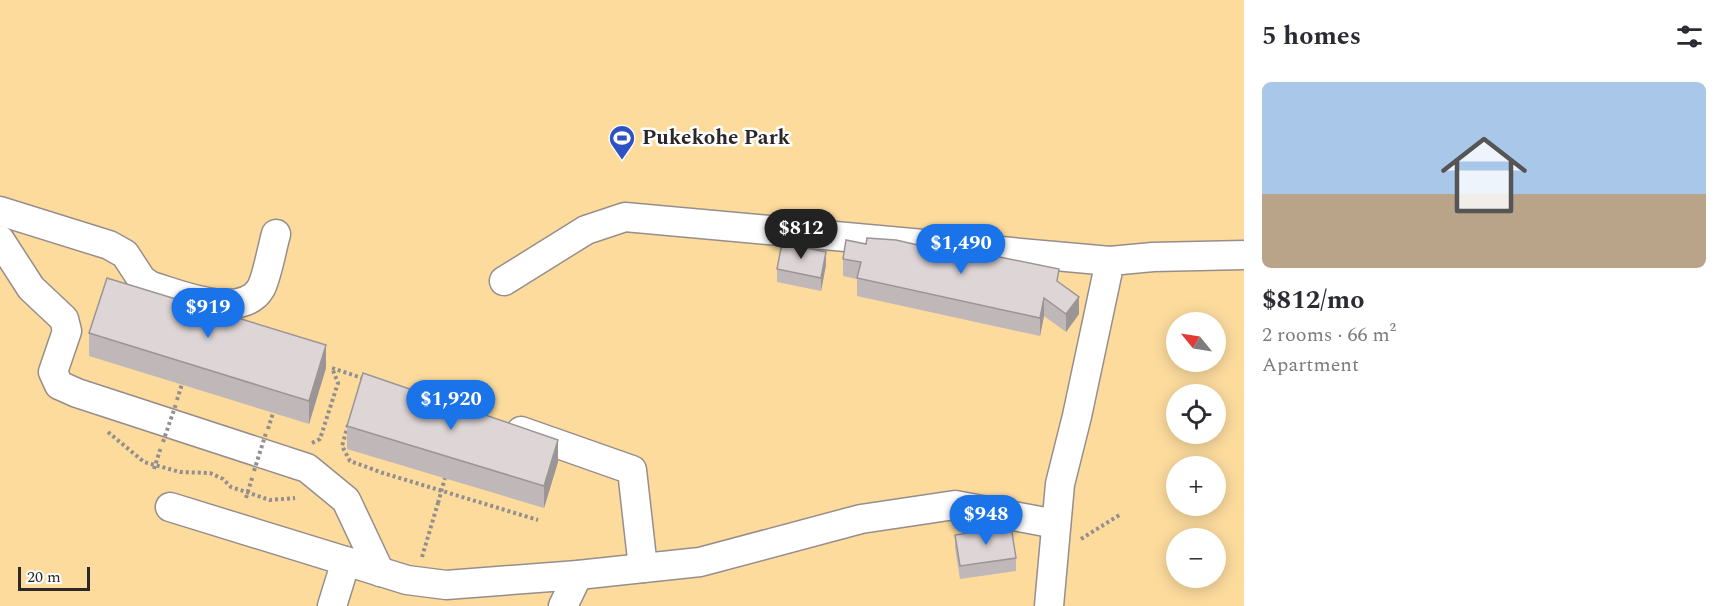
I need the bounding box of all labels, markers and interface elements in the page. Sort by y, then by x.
text: 5 homes [1262,16,1361,56]
icon: filters [1673,20,1706,53]
icon: home [1430,121,1538,229]
place label: Pukekohe Park [642,122,791,154]
sports icon: Pukekohe Park [607,123,637,161]
pin: $812 [765,209,837,260]
text: $812 [779,213,823,243]
pin: $1,490 [912,224,1010,275]
text: $1,490 [930,228,992,258]
text: $812/mo [1262,280,1365,320]
pin: $919 [172,288,244,339]
text: $919 [186,292,230,322]
north arrow [1166,312,1226,372]
map controls [1166,312,1226,588]
text: 2 rooms · 66 m² [1262,320,1396,350]
text: Apartment [1262,350,1359,380]
pin: $1,920 [402,380,500,431]
text: $1,920 [420,384,482,414]
button: locate [1166,384,1226,444]
button: + [1166,456,1226,516]
pin: $948 [950,495,1022,546]
text: $948 [964,499,1008,529]
button: − [1166,528,1226,588]
scale bar [18,564,90,592]
text: 20 m [27,565,61,589]

